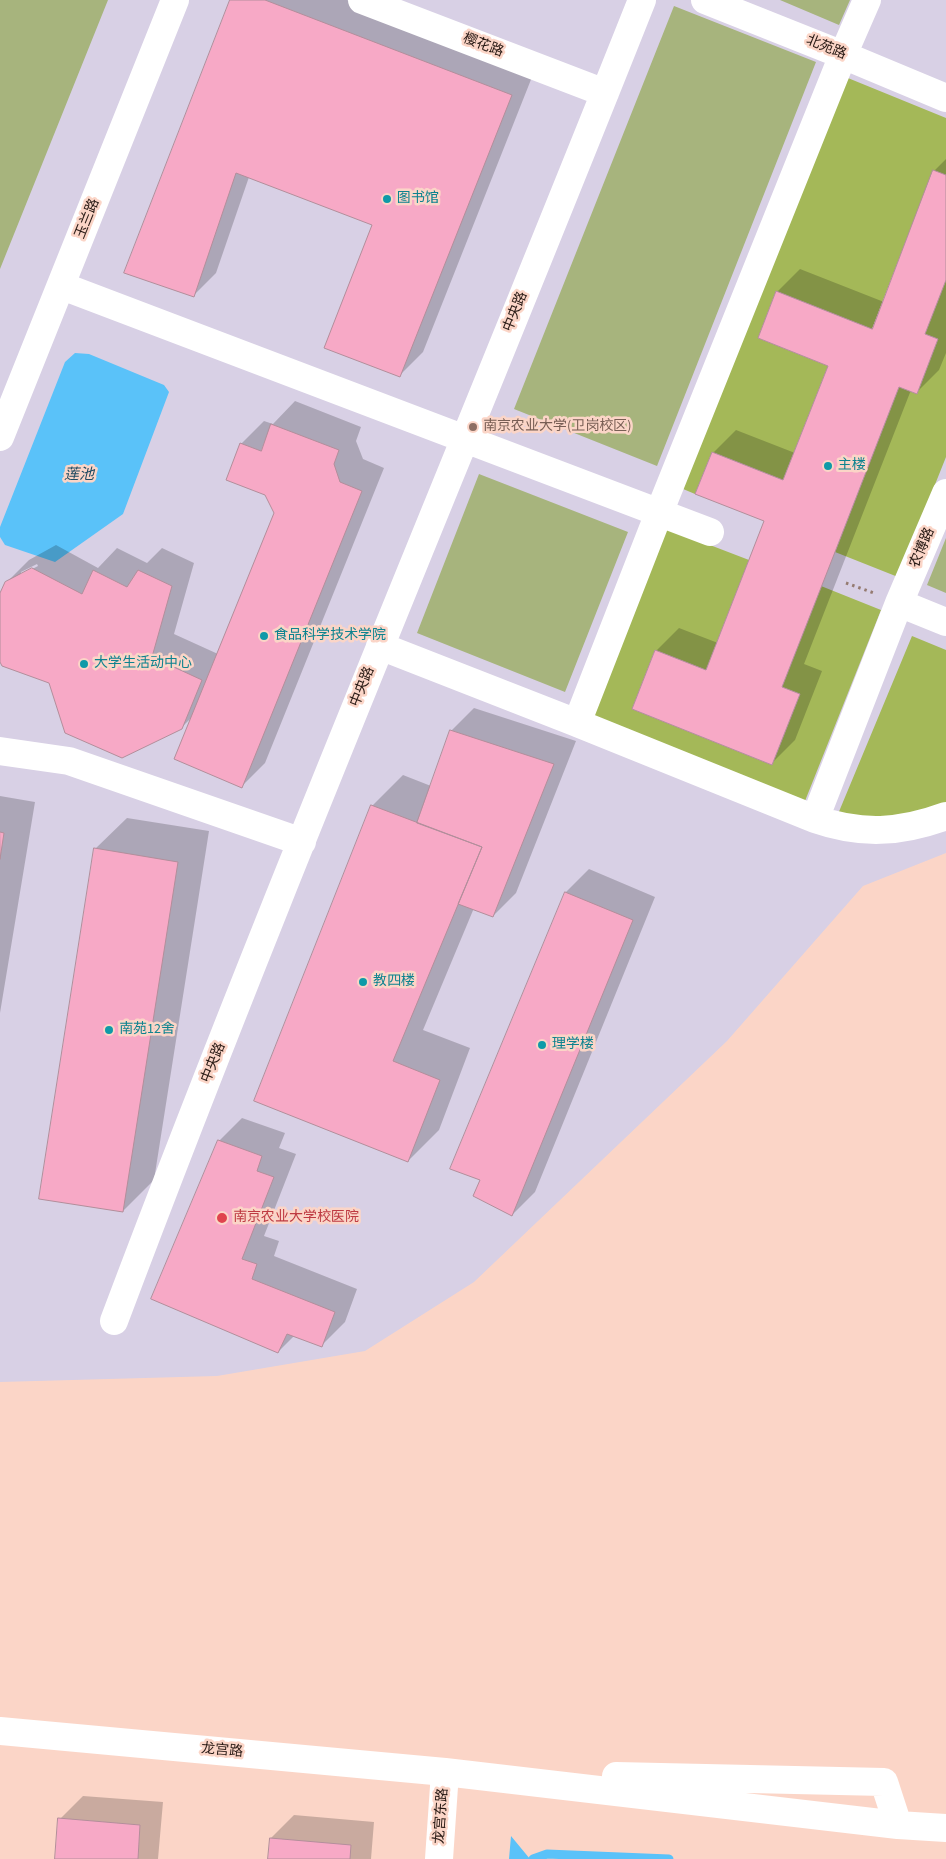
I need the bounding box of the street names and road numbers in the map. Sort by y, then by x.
street label: 樱花路 [460,31,506,61]
street label: 北苑路 [803,32,849,64]
street label: 玉兰路 [72,196,104,242]
street label: 中央路 [500,289,532,335]
street label: 农博路 [907,525,939,571]
street label: 中央路 [347,664,379,710]
street label: 中央路 [198,1040,230,1086]
street label: 龙宫路 [200,1741,244,1761]
street label: 龙宫东路 [432,1787,452,1845]

